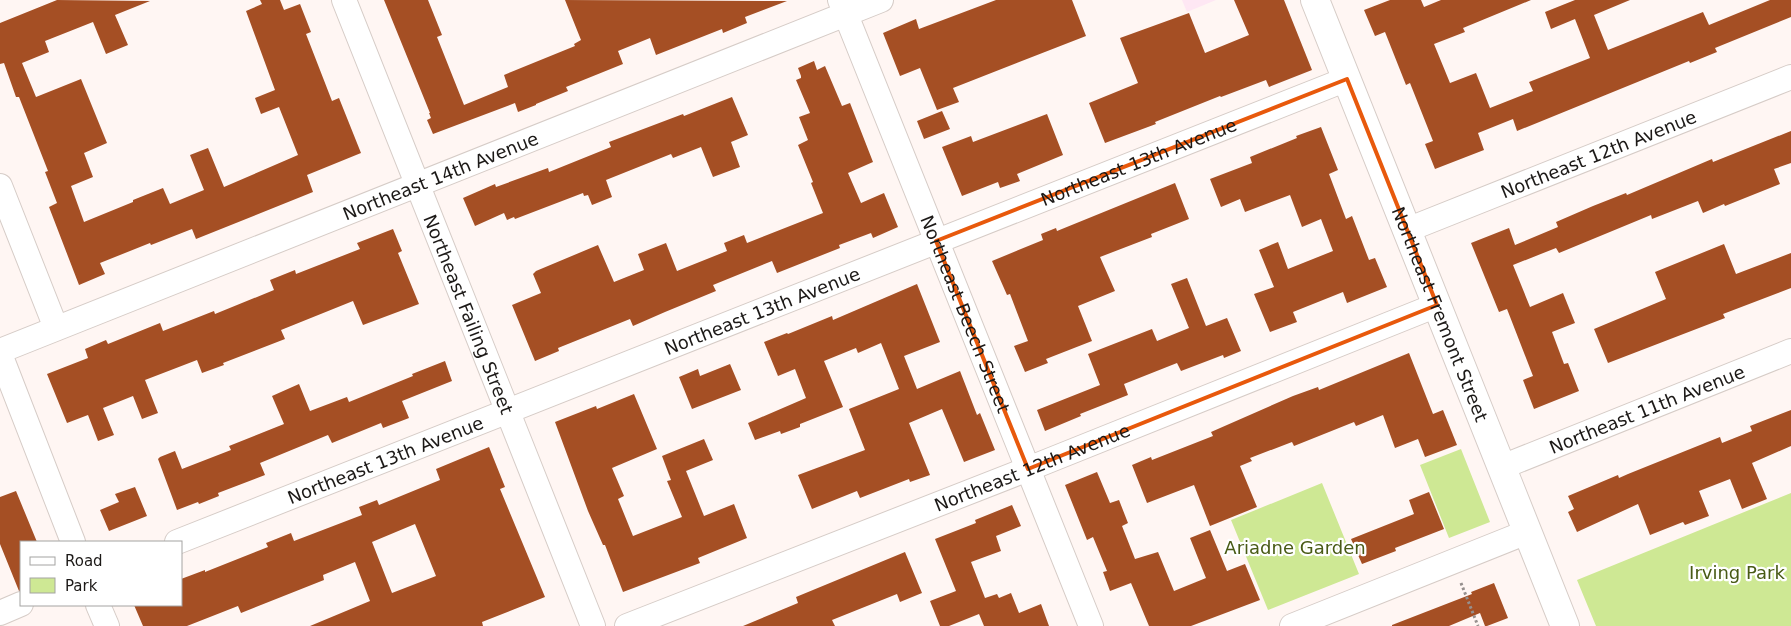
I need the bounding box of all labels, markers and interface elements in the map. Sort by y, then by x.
street label: Northeast 12th Avenue [1498,105,1699,202]
street label: Northeast 13th Avenue [1038,113,1239,210]
street label: Northeast 14th Avenue [340,127,541,224]
street label: Northeast Fremont Street [1388,204,1493,424]
street label: Northeast Failing Street [420,211,518,417]
street label: Northeast Beech Street [917,212,1015,416]
street label: Northeast 13th Avenue [661,262,863,359]
street label: Northeast 11th Avenue [1546,360,1748,458]
street label: Northeast 13th Avenue [284,411,486,508]
street label: Northeast 12th Avenue [931,419,1133,515]
park label: Ariadne Garden [1224,537,1366,558]
legend [20,541,182,606]
text: Road [65,552,103,570]
park label: Irving Park [1689,562,1785,583]
text: Park [65,577,98,595]

